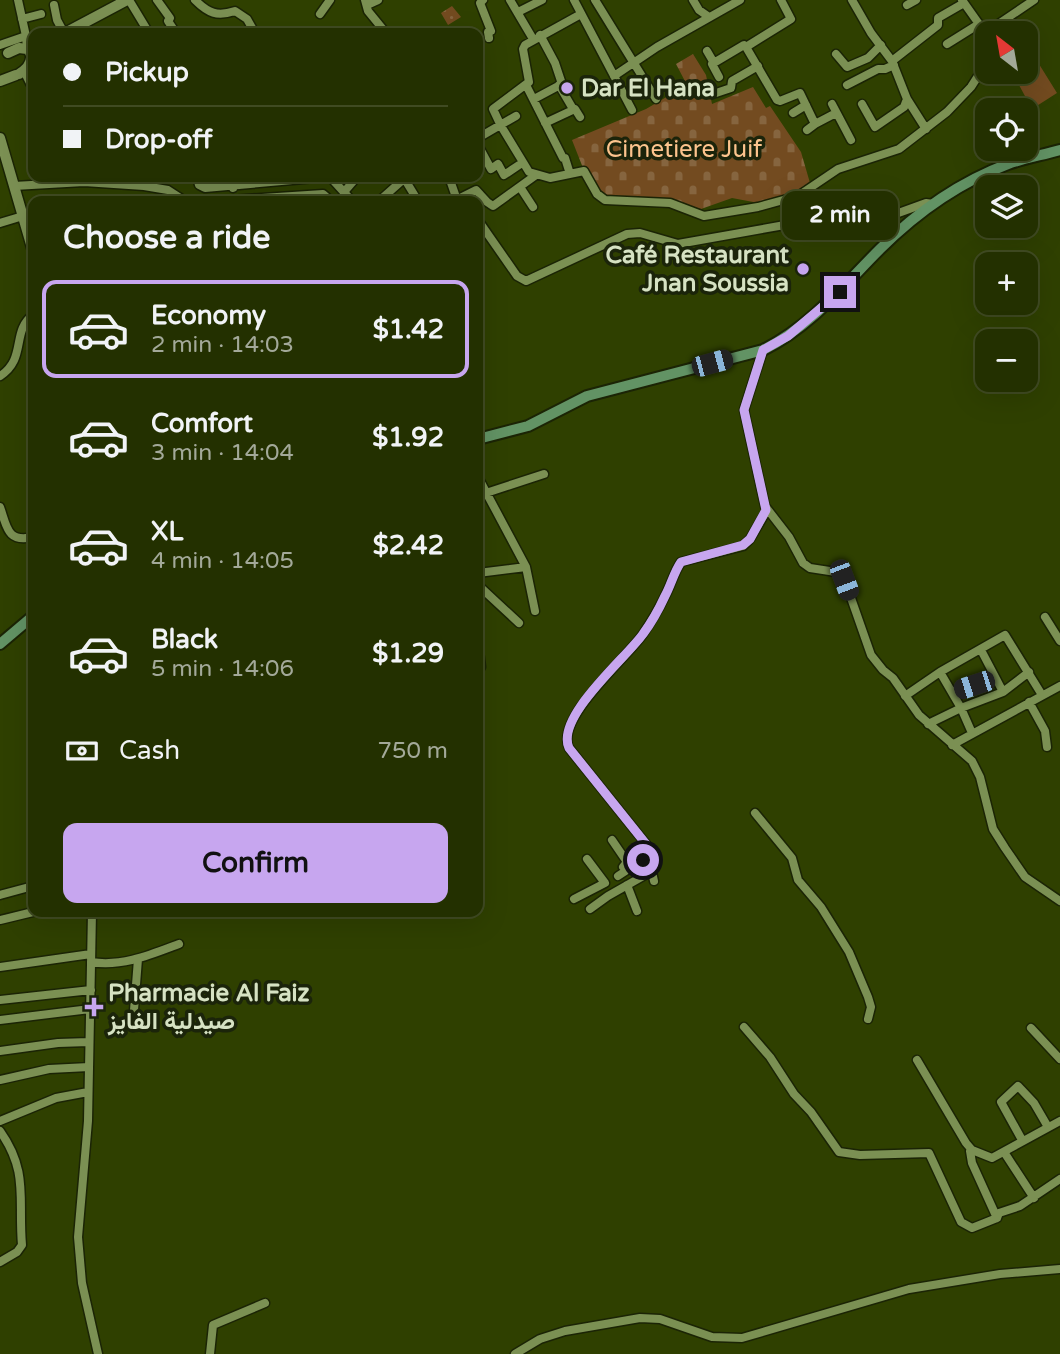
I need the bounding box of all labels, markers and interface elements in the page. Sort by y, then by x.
north arrow [975,21,1038,84]
map controls [975,21,1038,392]
text: Pickup [105,57,189,88]
place label: Dar El Hana [581,74,715,103]
marker: Dar El Hana [559,80,575,96]
button: locate [975,98,1038,161]
text: Drop-off [105,124,212,155]
park label: Cimetiere Juif [606,135,763,164]
button: layers [975,175,1038,238]
callout: 2 min [782,190,898,240]
text: 2 min [809,201,871,229]
text: Choose a ride [63,219,270,257]
place label: Café Restaurant Jnan Soussia [605,241,790,298]
button: + [975,252,1038,315]
marker: Café Restaurant Jnan Soussia [795,261,811,277]
route end [824,276,856,308]
icon: car [67,298,130,361]
text: Economy [151,300,266,331]
text: $1.42 [373,314,444,345]
button: − [975,329,1038,392]
text: 2 min · 14:03 [151,331,294,359]
car [689,347,736,379]
icon: car [67,406,130,469]
text: Comfort [151,408,253,439]
text: $1.92 [372,422,444,453]
text: 3 min · 14:04 [151,439,294,467]
icon: car [67,514,130,577]
text: XL [151,516,183,547]
text: $2.42 [373,530,444,561]
text: 4 min · 14:05 [151,547,294,575]
car [827,557,862,603]
icon: car [67,622,130,685]
text: Black [151,624,218,655]
text: $1.29 [372,638,444,669]
text: 5 min · 14:06 [151,655,294,683]
car [951,669,998,701]
icon: cash [63,732,101,770]
text: Cash [119,735,180,766]
text: 750 m [378,737,448,765]
button: Confirm [63,823,448,903]
route start [627,844,659,876]
place label: Pharmacie Al Faiz صيدلية الفايز [107,979,310,1036]
marker: Pharmacie Al Faiz صيدلية الفايز [86,999,102,1015]

